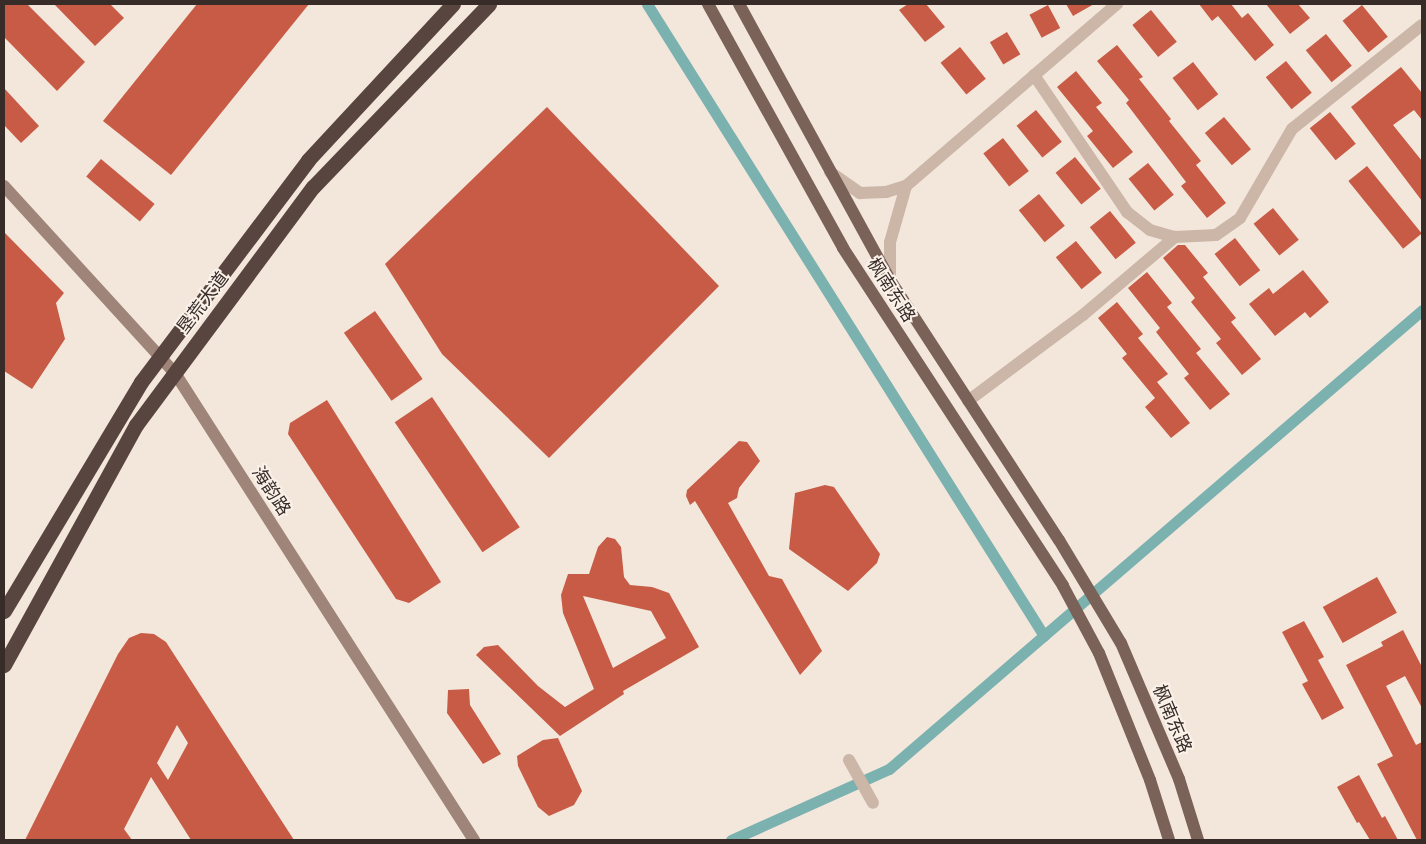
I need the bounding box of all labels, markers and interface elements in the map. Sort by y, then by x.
street label: 枫南东路 [862,254,920,326]
street label: 垦荒大道 [173,268,233,338]
street label: 海韵路 [247,462,295,520]
street label: 枫南东路 [1148,682,1196,756]

